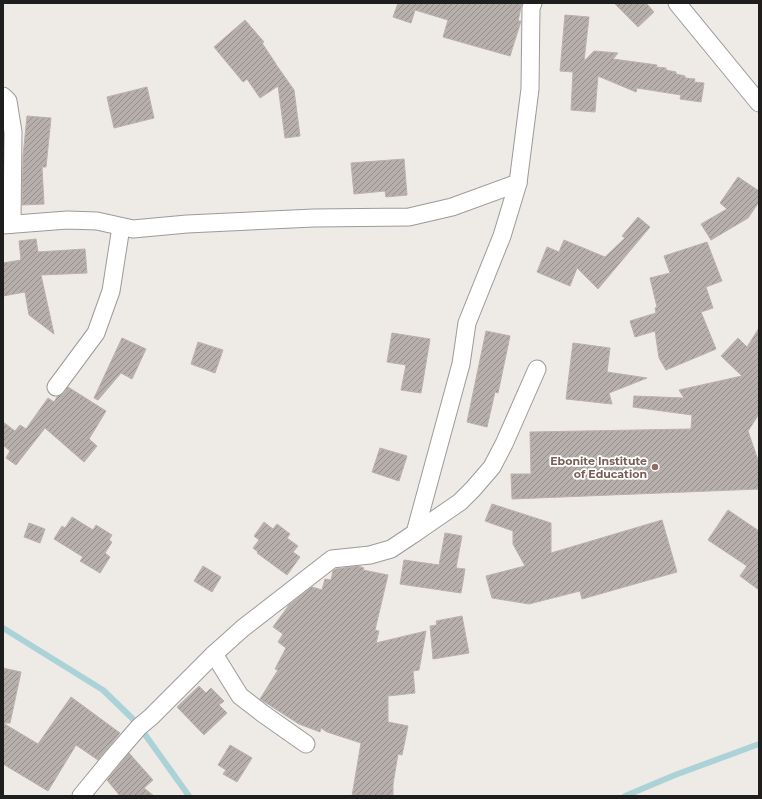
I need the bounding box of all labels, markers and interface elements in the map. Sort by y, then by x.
place label: Ebonite Institute of Education [550,454,647,481]
marker: Ebonite Institute of Education [650,462,660,472]

